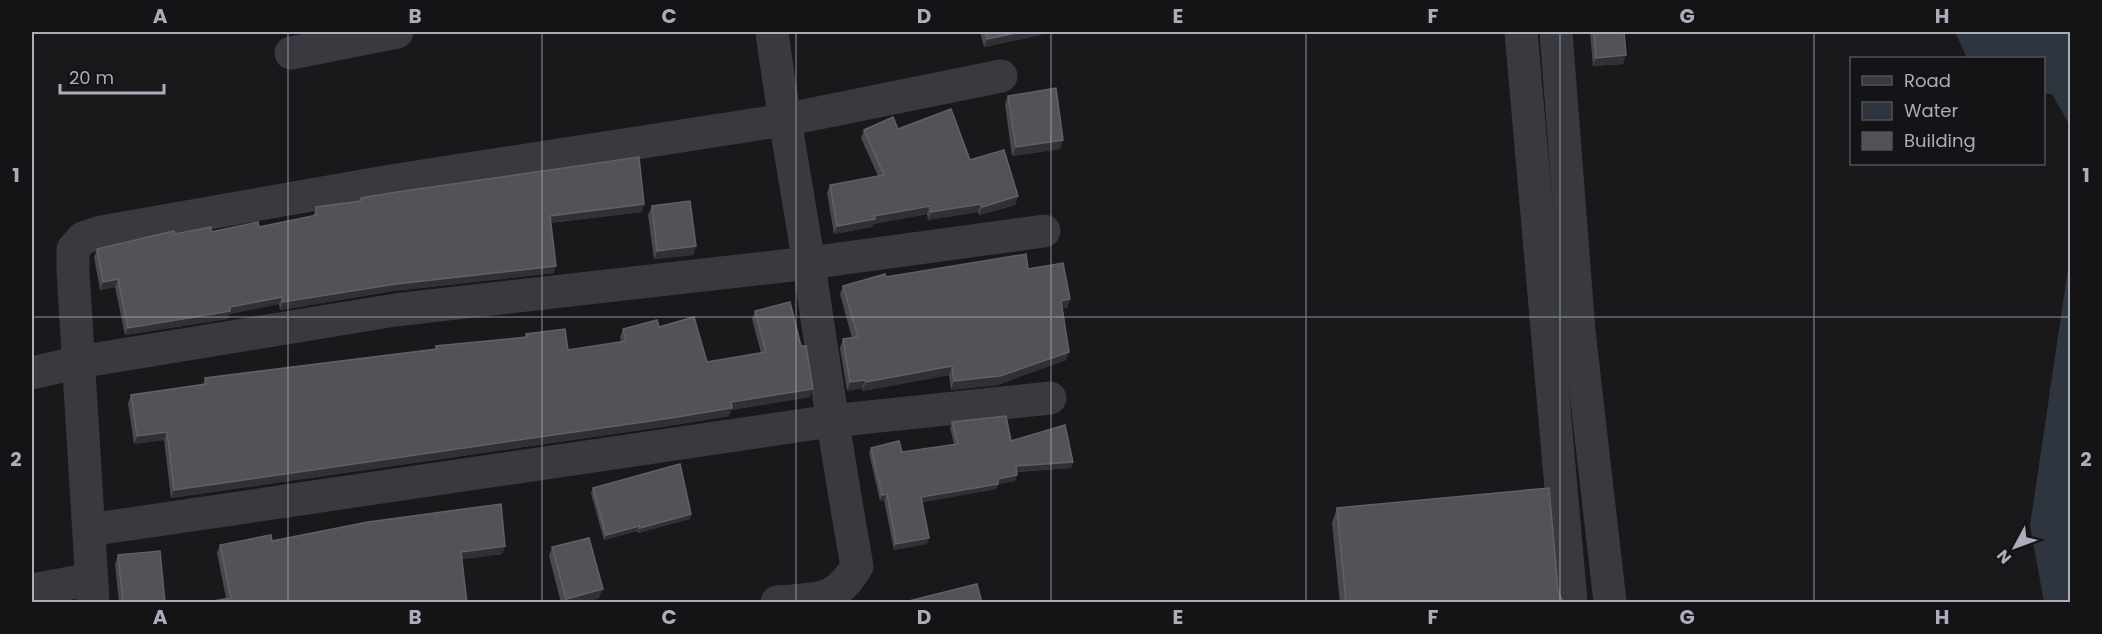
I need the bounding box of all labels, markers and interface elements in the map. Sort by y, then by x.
text: A [153,2,168,30]
text: B [408,2,422,30]
text: C [661,2,677,30]
text: D [917,2,931,30]
text: E [1173,2,1183,30]
text: F [1428,2,1439,30]
text: G [1679,2,1695,30]
text: H [1935,2,1949,30]
scale bar [60,57,164,95]
legend [1850,57,2045,165]
text: 20 m [69,65,114,90]
text: Road [1904,68,1951,93]
text: Water [1904,98,1958,123]
text: Building [1904,128,1976,153]
text: 1 [12,161,20,189]
text: 1 [2082,161,2090,189]
text: 2 [10,445,22,473]
text: 2 [2080,445,2092,473]
north arrow [1985,517,2045,577]
text: N [1991,544,2017,569]
text: A [153,603,168,631]
text: B [408,603,422,631]
text: C [661,603,677,631]
text: D [917,603,931,631]
text: E [1173,603,1183,631]
text: F [1428,603,1439,631]
text: G [1679,603,1695,631]
text: H [1935,603,1949,631]

